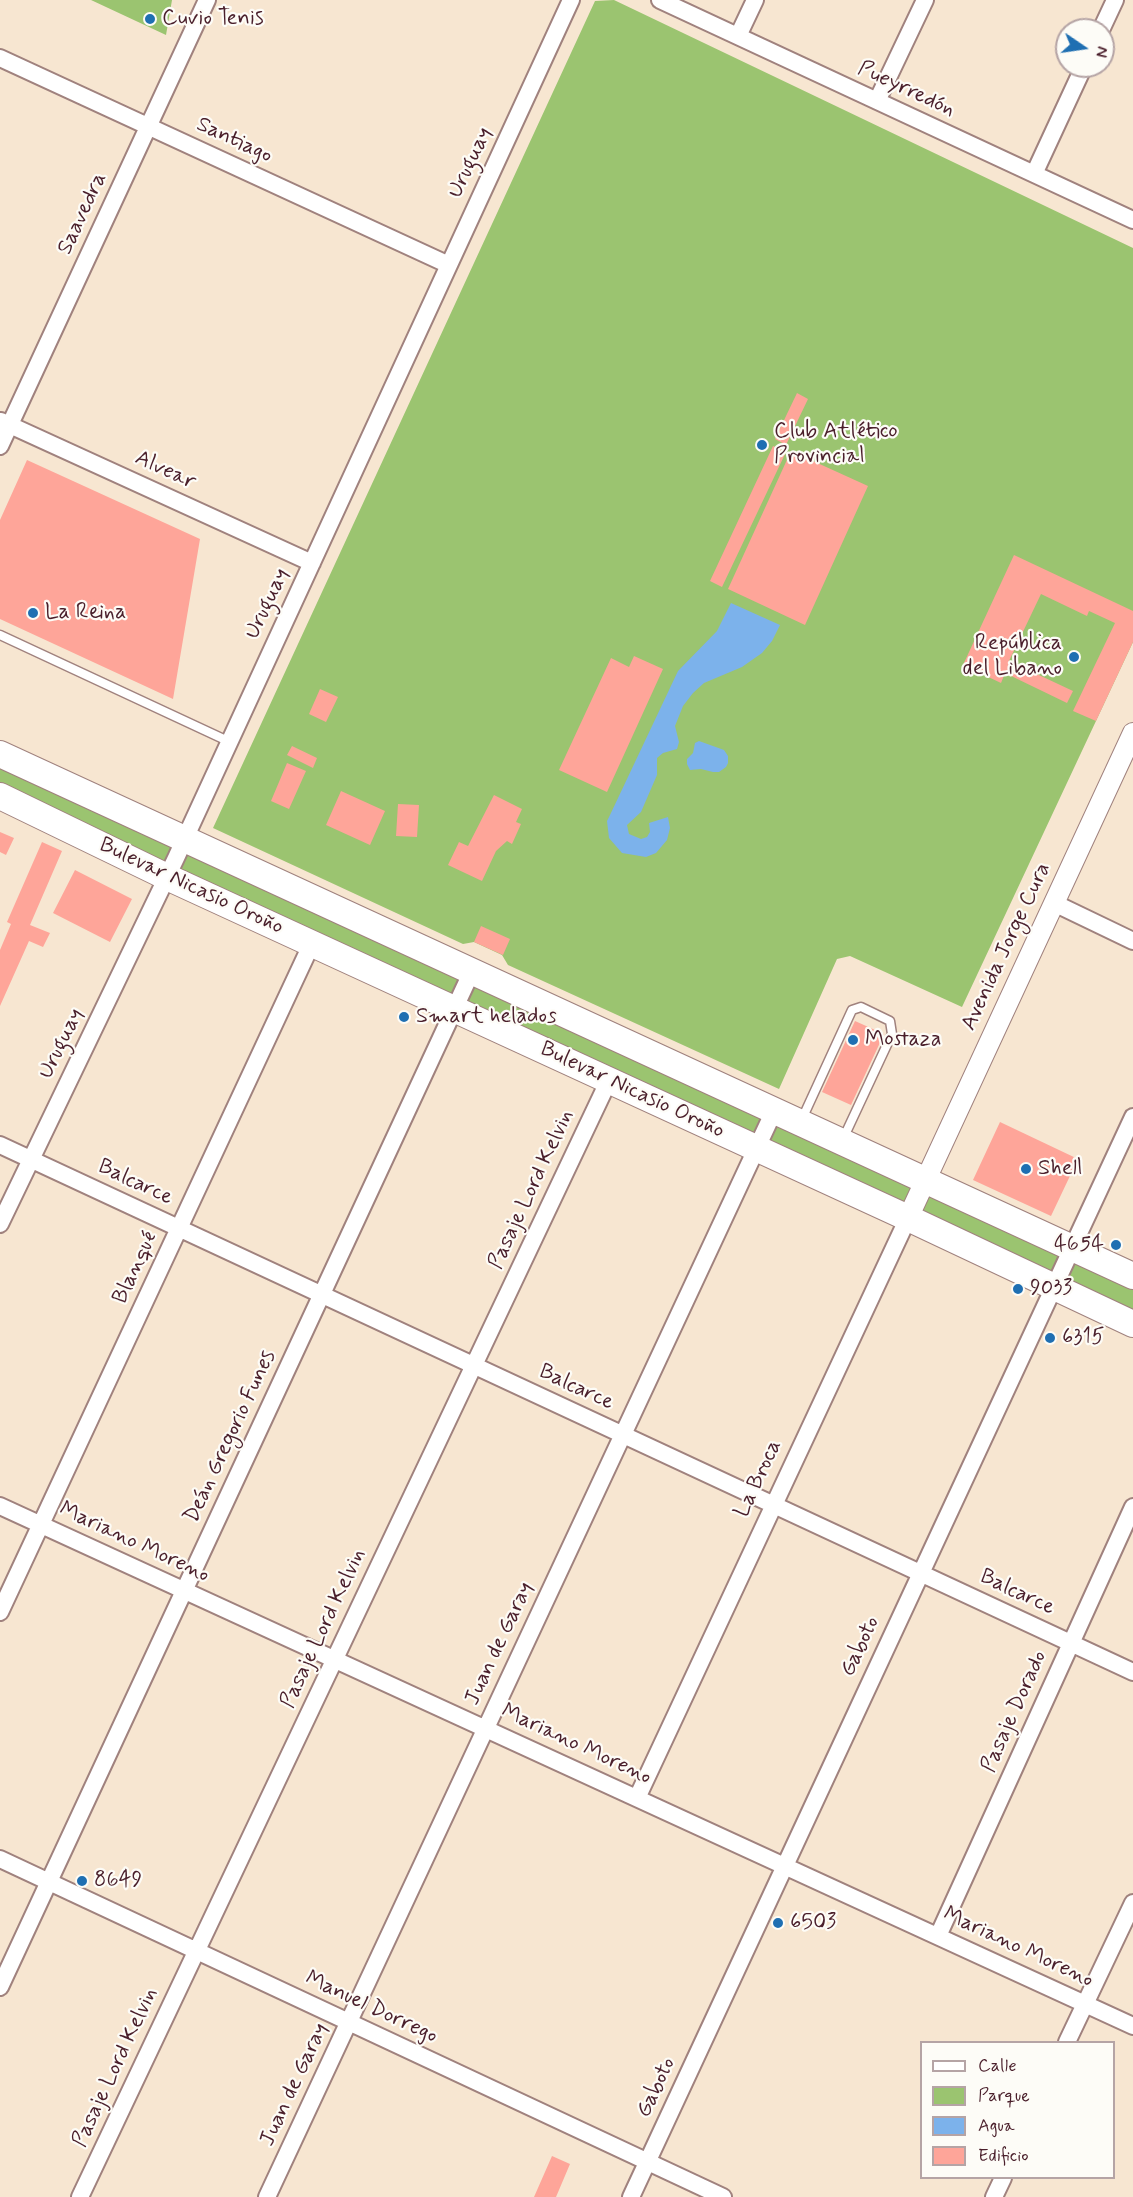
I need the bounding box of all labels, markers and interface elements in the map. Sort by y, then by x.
place label: Cuvio Tenis [162,6,264,32]
marker: Cuvio Tenis [143,12,157,26]
north arrow [1055,18,1115,78]
text: N [1090,44,1113,59]
street label: Pueyrredón [853,56,959,124]
street label: Santiago [192,112,276,170]
street label: Uruguay [443,123,499,203]
street label: Saavedra [53,169,113,259]
place label: Club Atlético Provincial [774,419,898,470]
marker: Club Atlético Provincial [755,438,769,452]
street label: Alvear [130,446,200,496]
street label: Uruguay [240,564,296,644]
place label: La Reina [45,600,126,626]
marker: La Reina [26,606,40,620]
place label: República del Libano [963,631,1062,682]
marker: República del Libano [1067,650,1081,664]
street label: Bulevar Nicasio Oroño [95,833,287,941]
street label: Avenida Jorge Cura [957,859,1057,1035]
street label: Uruguay [34,1004,90,1084]
place label: Smart helados [416,1004,557,1030]
marker: Smart helados [397,1010,411,1024]
place label: Mostaza [865,1027,941,1053]
marker: Mostaza [846,1033,860,1047]
street label: Bulevar Nicasio Oroño [536,1037,728,1145]
street label: Pasaje Lord Kelvin [483,1106,581,1274]
street label: Balcarce [93,1154,177,1212]
place label: Shell [1038,1156,1082,1182]
marker: Shell [1019,1162,1033,1176]
street label: Blanqué [108,1228,164,1308]
place label: 4654 [1054,1232,1104,1258]
marker: 4654 [1109,1238,1123,1252]
place label: 9033 [1030,1276,1072,1302]
marker: 9033 [1011,1282,1025,1296]
place label: 6315 [1062,1325,1104,1351]
marker: 6315 [1043,1331,1057,1345]
street label: Deán Gregorio Funes [179,1346,283,1528]
street label: Balcarce [534,1359,618,1417]
street label: La Broca [730,1436,788,1522]
street label: Mariano Moreno [55,1497,213,1589]
street label: Pasaje Lord Kelvin [275,1545,373,1713]
street label: Balcarce [975,1564,1059,1622]
street label: Juan de Garay [460,1578,540,1710]
street label: Gaboto [836,1613,886,1681]
street label: Pasaje Dorado [976,1647,1054,1777]
street label: Mariano Moreno [497,1699,655,1791]
place label: 8649 [94,1868,142,1894]
marker: 8649 [75,1874,89,1888]
street label: Mariano Moreno [939,1902,1097,1994]
place label: 6503 [790,1910,836,1936]
marker: 6503 [771,1916,785,1930]
street label: Manuel Dorrego [301,1966,441,2050]
street label: Pasaje Lord Kelvin [67,1984,165,2152]
street label: Juan de Garay [255,2019,335,2151]
legend [920,2041,1115,2179]
street label: Gaboto [632,2054,682,2122]
text: Calle [978,2054,1017,2078]
text: Parque [978,2084,1030,2108]
text: Agua [978,2114,1015,2138]
text: Edificio [978,2144,1029,2168]

